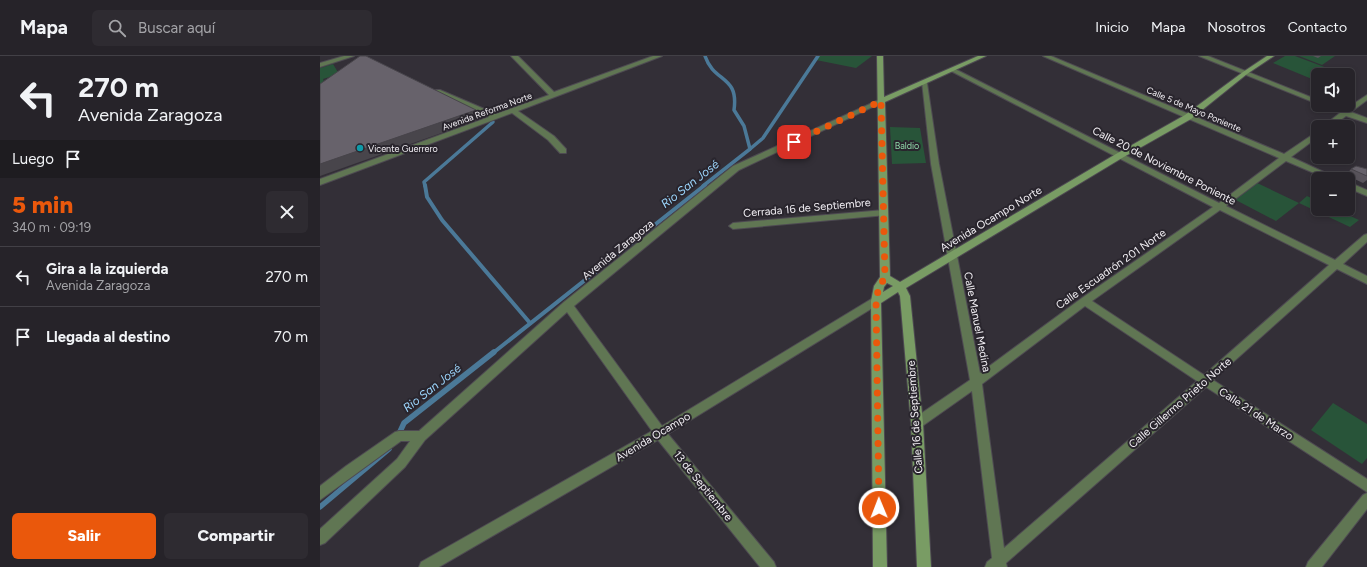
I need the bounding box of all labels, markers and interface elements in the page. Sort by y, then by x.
search box [92,10,372,46]
text: Mapa [20,16,68,39]
icon: search [106,17,128,39]
text: Buscar aquí [138,19,215,37]
text: Inicio [1095,19,1129,36]
text: Mapa [1151,19,1185,36]
text: Nosotros [1207,19,1266,36]
text: Contacto [1288,19,1347,36]
map controls [1311,68,1355,216]
button: sound [1311,68,1355,112]
text: 270 m [78,70,159,104]
icon: left [12,72,64,124]
street label: Calle 5 de Mayo Poniente [1145,84,1243,134]
street label: Avenida Reforma Norte [441,90,533,132]
text: Avenida Zaragoza [78,104,222,126]
button: + [1311,120,1355,164]
street label: Calle 20 de Noviembre Poniente [1090,124,1238,208]
pin [777,125,811,159]
icon: arrive [783,131,805,153]
park label: Baldio [895,140,919,151]
marker: Vicente Guerrero [355,143,365,153]
place label: Vicente Guerrero [368,143,438,154]
icon: arrive [62,148,84,170]
text: Luego [12,150,54,168]
water label: Rio San José [658,157,722,211]
button: − [1311,172,1355,216]
street label: Avenida Ocampo Norte [938,184,1044,254]
text: 5 min [12,190,73,219]
button: close [266,191,308,233]
street label: Cerrada 16 de Septiembre [743,196,871,220]
street label: Avenida Zaragoza [580,217,656,283]
text: 340 m · 09:19 [12,220,91,235]
street label: Calle Escuadrón 201 Norte [1054,226,1168,312]
text: Gira a la izquierda [46,260,168,278]
icon: left [12,266,34,288]
text: 270 m [265,268,308,286]
street label: Calle Manuel Medina [961,271,993,373]
text: Avenida Zaragoza [46,278,150,293]
icon: arrive [12,326,34,348]
text: Llegada al destino [46,328,170,346]
text: 70 m [274,328,308,346]
street label: Calle Gillermo Prieto Norte [1126,355,1234,451]
street label: Calle 16 de Septiembre [905,360,925,474]
water label: Rio San José [400,361,464,415]
street label: Calle 21 de Marzo [1216,385,1296,443]
street label: Avenida Ocampo [613,410,693,464]
street label: 13 de Septiembre [671,449,735,523]
position arrow [858,487,900,529]
button: Salir [12,513,156,559]
button: Compartir [164,513,308,559]

